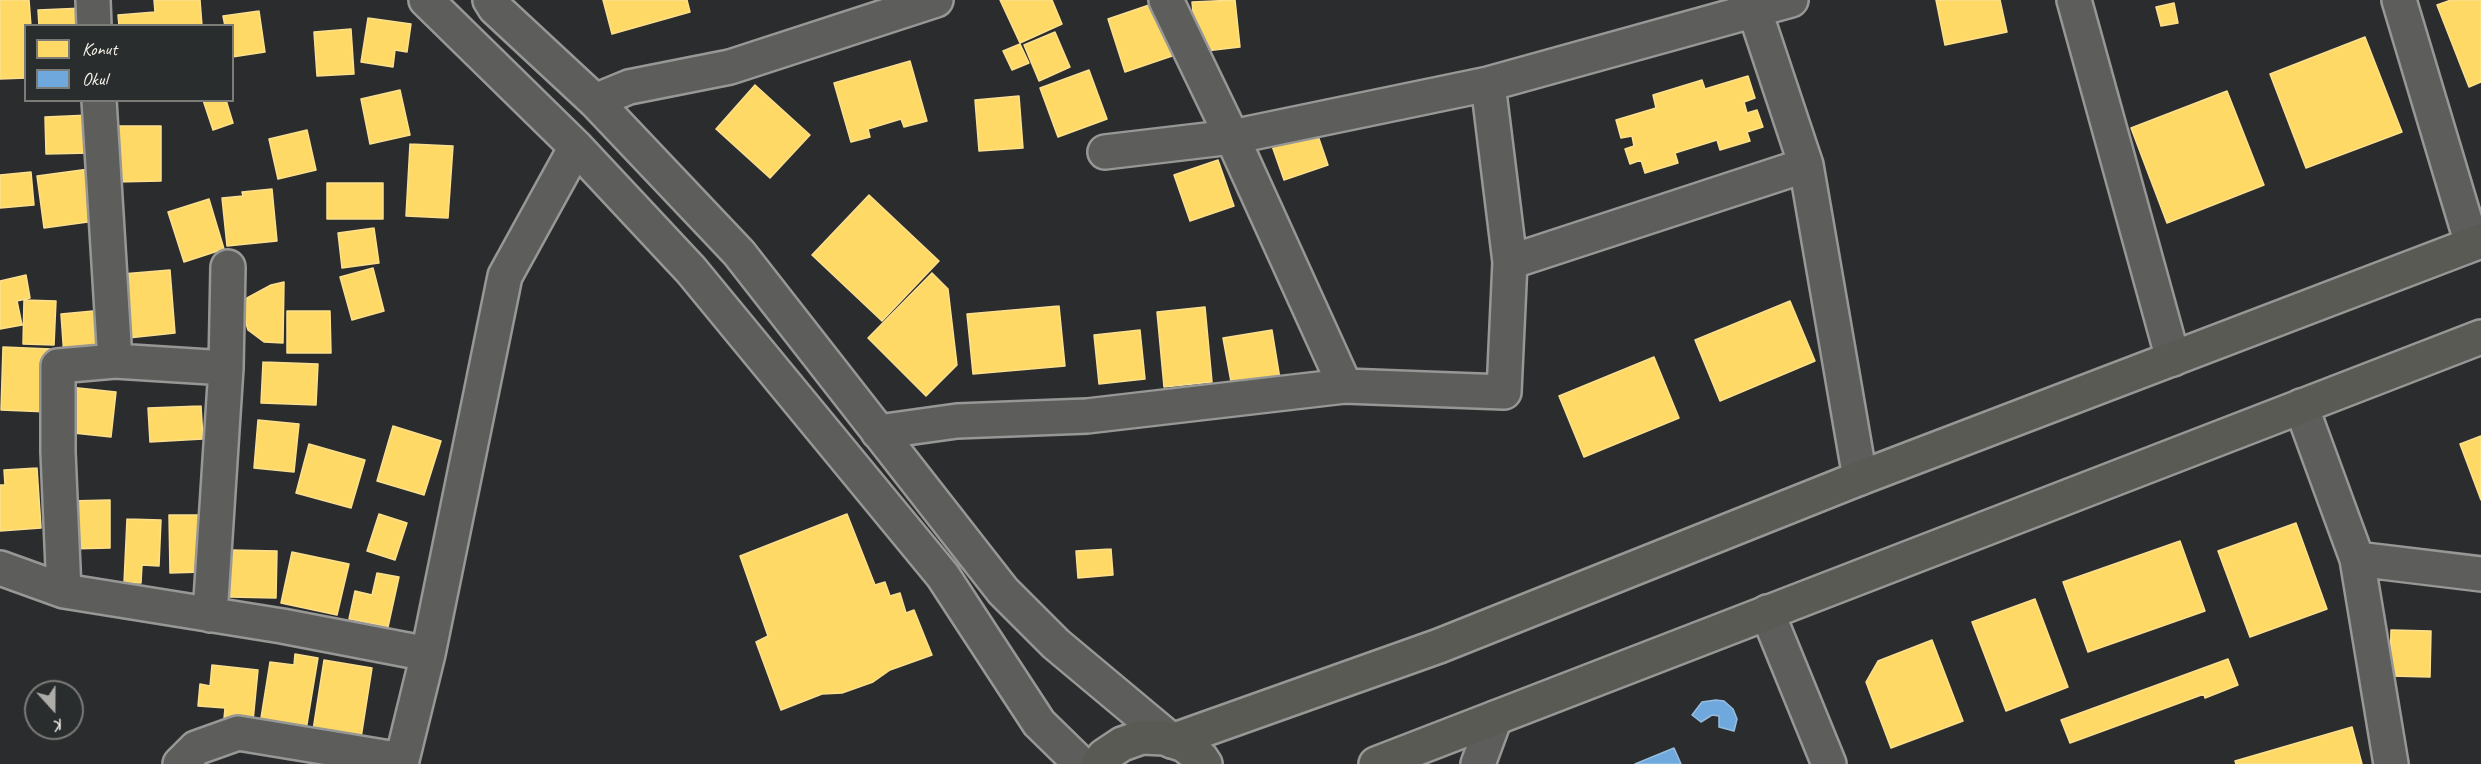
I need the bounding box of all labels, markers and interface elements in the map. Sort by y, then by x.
legend [24,24,234,102]
text: Konut [82,38,117,60]
text: Okul [82,68,108,90]
north arrow [24,680,84,740]
text: K [52,714,67,736]

